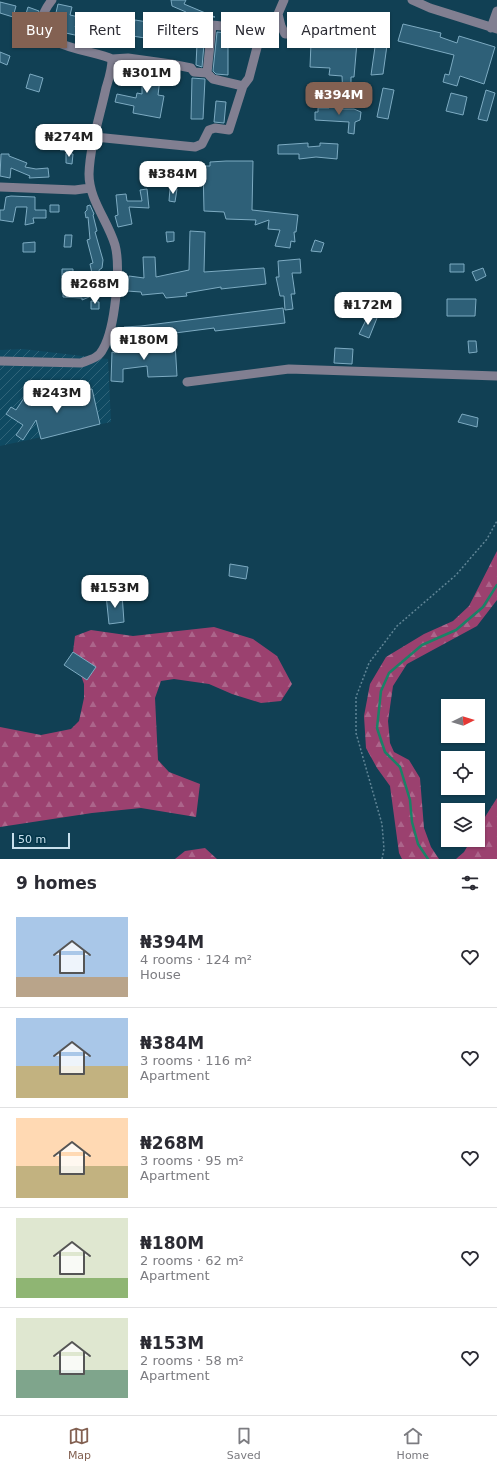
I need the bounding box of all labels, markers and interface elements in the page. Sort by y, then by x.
chip: Buy [12,12,67,48]
chip: Rent [75,12,135,48]
chip: Filters [143,12,213,48]
chip: New [221,12,279,48]
chip: Apartment [287,12,390,48]
pin: ₦301M [119,60,175,94]
text: ₦301M [122,65,172,80]
pin: ₦394M [311,82,367,116]
text: ₦394M [314,87,364,102]
pin: ₦274M [41,124,97,158]
text: ₦274M [44,129,94,144]
pin: ₦384M [145,161,201,195]
text: ₦384M [148,166,198,181]
pin: ₦268M [67,271,123,305]
text: ₦268M [70,276,120,291]
pin: ₦172M [340,292,396,326]
text: ₦172M [343,297,393,312]
pin: ₦180M [116,327,172,361]
text: ₦180M [119,332,169,347]
pin: ₦243M [29,380,85,414]
text: ₦243M [32,385,82,400]
pin: ₦153M [87,575,143,609]
text: ₦153M [90,580,140,595]
north arrow [441,699,485,743]
map controls [441,699,485,847]
button: locate [441,751,485,795]
button: layers [441,803,485,847]
scale bar [12,831,70,850]
text: 50 m [18,833,46,846]
icon: filters [459,872,481,894]
text: 9 homes [16,873,97,893]
text: ₦394M [140,932,204,952]
icon: home [48,933,96,981]
icon: heart [459,946,481,968]
text: 4 rooms · 124 m² [140,952,252,967]
text: House [140,967,181,982]
text: ₦384M [140,1033,204,1053]
icon: home [48,1034,96,1082]
icon: heart [459,1047,481,1069]
text: 3 rooms · 116 m² [140,1053,252,1068]
text: Apartment [140,1068,210,1083]
text: ₦268M [140,1133,204,1153]
icon: home [48,1134,96,1182]
icon: heart [459,1147,481,1169]
text: 3 rooms · 95 m² [140,1153,244,1168]
text: Apartment [140,1168,210,1183]
text: ₦180M [140,1233,204,1253]
icon: home [48,1234,96,1282]
icon: heart [459,1247,481,1269]
text: 2 rooms · 62 m² [140,1253,244,1268]
text: Apartment [140,1268,210,1283]
text: ₦153M [140,1333,204,1353]
icon: home [48,1334,96,1382]
icon: heart [459,1347,481,1369]
text: 2 rooms · 58 m² [140,1353,244,1368]
text: Apartment [140,1368,210,1383]
tab: Map [68,1425,91,1462]
tab: Saved [227,1425,261,1462]
tab: Home [397,1425,429,1462]

